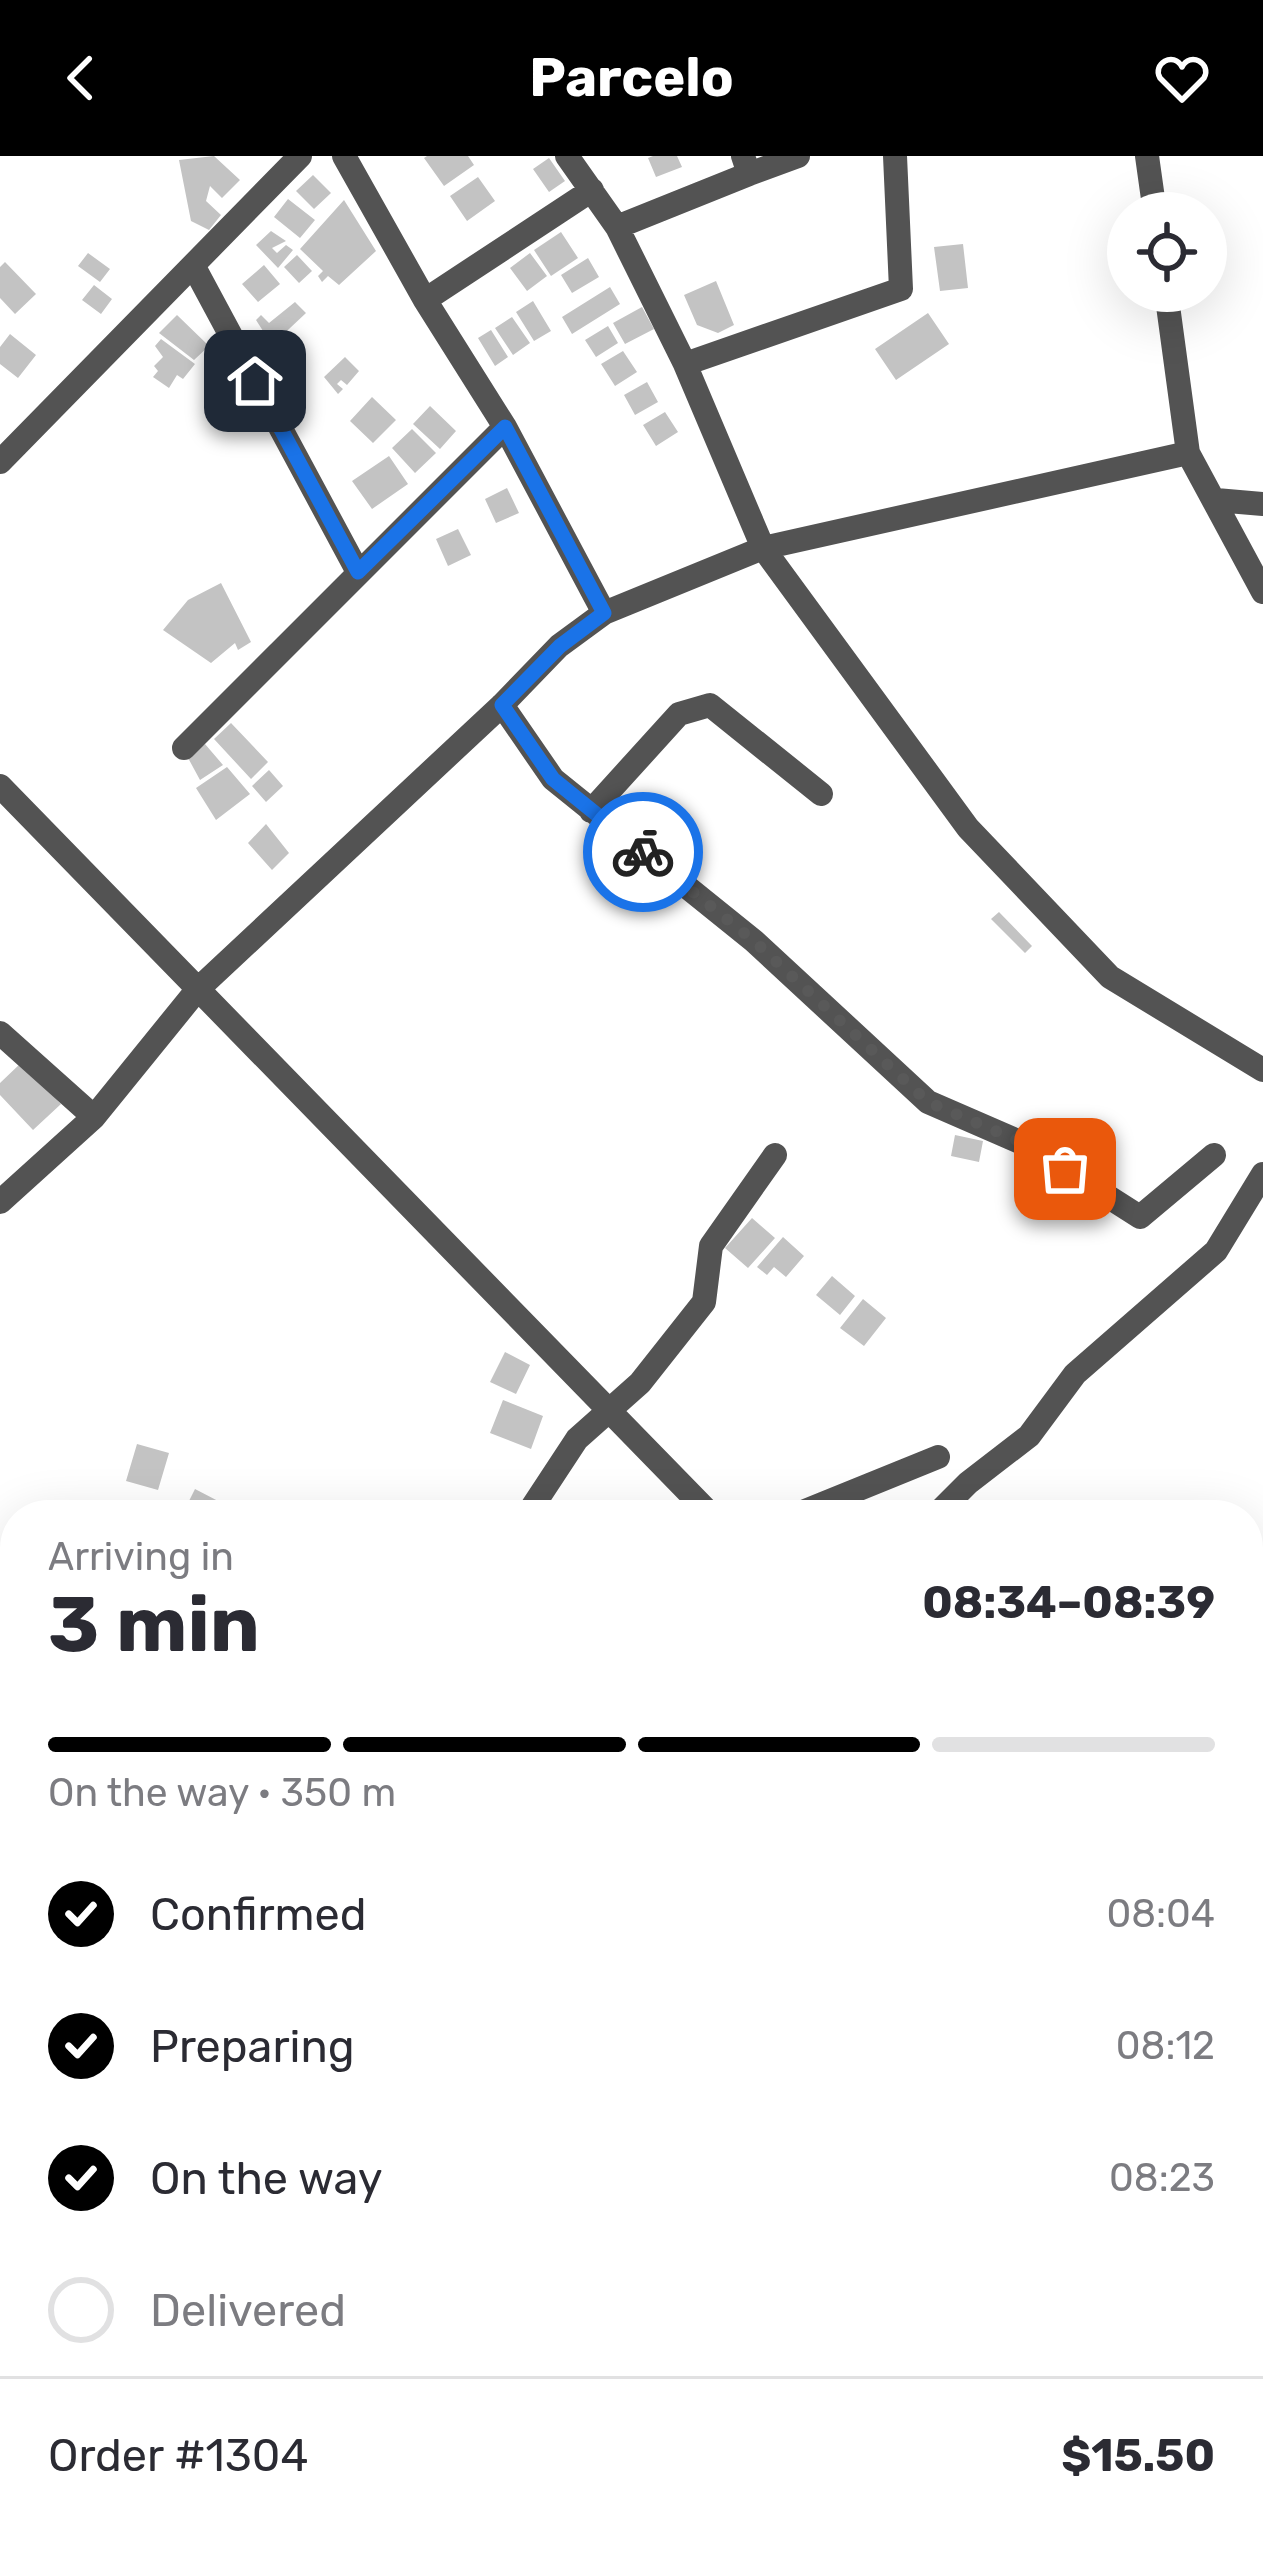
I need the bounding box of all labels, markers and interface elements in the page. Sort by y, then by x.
icon: back [48,45,114,111]
icon: heart [1149,45,1215,111]
text: Parcelo [529,46,734,110]
map controls [1107,192,1227,312]
button: locate [1107,192,1227,312]
pin [204,330,306,432]
icon: home [222,348,288,414]
courier [583,792,703,912]
icon: bike [610,819,676,885]
pin [1014,1118,1116,1220]
icon: bag [1032,1136,1098,1202]
text: Arriving in [48,1534,234,1580]
text: 08:34–08:39 [922,1576,1215,1629]
text: 3 min [48,1578,260,1671]
text: On the way · 350 m [48,1770,396,1816]
icon: check [48,1881,114,1947]
text: Confirmed [150,1888,367,1941]
text: 08:04 [1106,1891,1215,1937]
icon: check [48,2013,114,2079]
text: Preparing [150,2020,355,2073]
text: 08:12 [1116,2023,1215,2069]
icon: check [48,2145,114,2211]
text: On the way [150,2152,383,2205]
text: 08:23 [1109,2155,1215,2201]
text: Delivered [150,2284,346,2337]
text: Order #1304 [48,2429,308,2482]
text: $15.50 [1061,2429,1215,2482]

